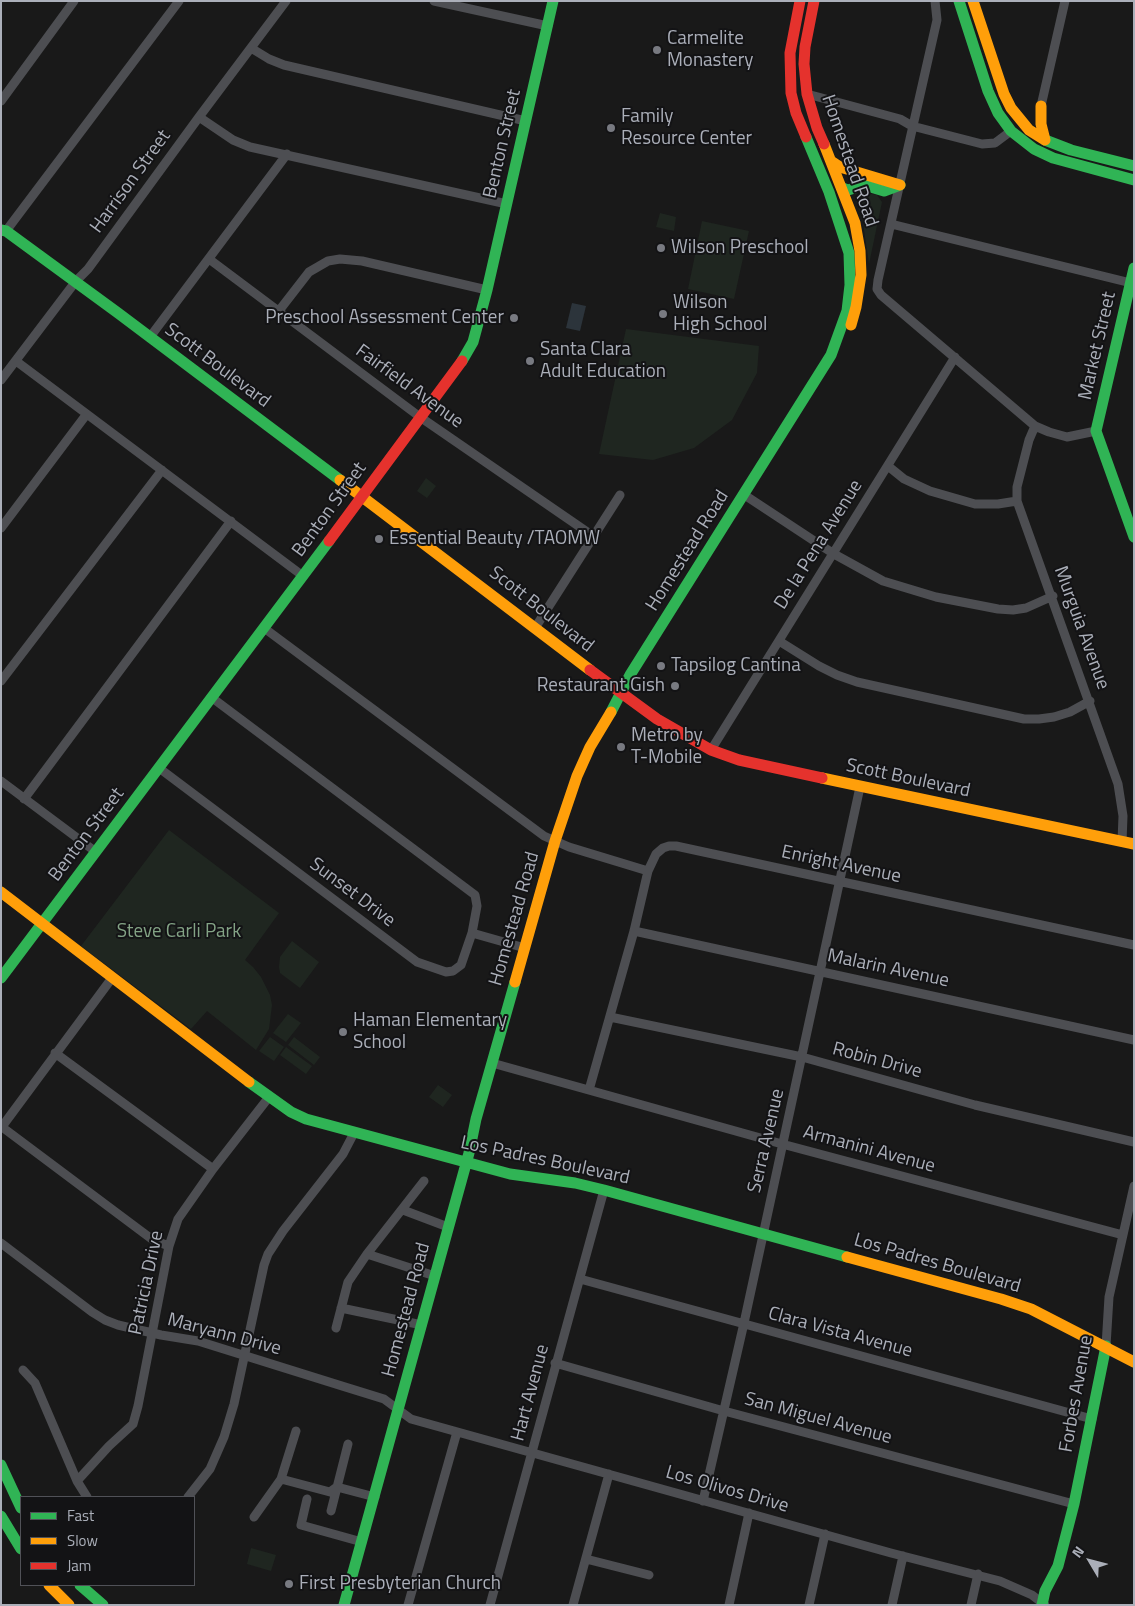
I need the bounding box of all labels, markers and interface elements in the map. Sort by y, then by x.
place label: Carmelite Monastery [667,28,753,72]
marker: Carmelite Monastery [651,44,663,56]
street label: Benton Street [479,87,527,201]
street label: Homestead Road [816,92,882,230]
place label: Family Resource Center [621,106,752,150]
marker: Family Resource Center [605,122,617,134]
street label: Harrison Street [86,126,176,238]
place label: Wilson Preschool [671,237,809,259]
marker: Wilson Preschool [655,242,667,254]
street label: Market Street [1074,290,1122,402]
place label: Wilson High School [673,292,767,336]
place label: Preschool Assessment Center [265,307,504,329]
marker: Wilson High School [657,308,669,320]
marker: Preschool Assessment Center [508,312,520,324]
street label: Scott Boulevard [160,319,274,413]
place label: Santa Clara Adult Education [540,339,666,383]
street label: Fairfield Avenue [351,340,467,434]
marker: Santa Clara Adult Education [524,355,536,367]
street label: Benton Street [288,458,372,562]
street label: De la Pena Avenue [770,476,868,614]
street label: Homestead Road [642,486,734,616]
place label: Essential Beauty /TAOMW [389,528,600,550]
marker: Essential Beauty /TAOMW [373,533,385,545]
street label: Scott Boulevard [484,562,598,658]
street label: Murguia Avenue [1048,563,1114,693]
place label: Tapsilog Cantina [671,655,801,677]
marker: Tapsilog Cantina [655,660,667,672]
place label: Restaurant Gish [537,675,665,697]
marker: Restaurant Gish [669,680,681,692]
place label: Metro by T-Mobile [631,725,703,769]
marker: Metro by T-Mobile [615,741,627,753]
street label: Scott Boulevard [844,755,972,803]
street label: Benton Street [44,784,130,886]
street label: Enright Avenue [779,841,903,889]
street label: Homestead Road [485,849,545,989]
street label: Sunset Drive [305,853,399,933]
park label: Steve Carli Park [117,921,241,943]
street label: Malarin Avenue [825,945,951,993]
place label: Haman Elementary School [353,1010,507,1054]
marker: Haman Elementary School [337,1026,349,1038]
street label: Robin Drive [830,1038,924,1084]
street label: Serra Avenue [744,1087,790,1195]
street label: Armanini Avenue [801,1121,937,1179]
street label: Los Padres Boulevard [458,1132,632,1190]
street label: Patricia Drive [125,1229,169,1337]
street label: Los Padres Boulevard [851,1229,1023,1299]
street label: Homestead Road [378,1240,436,1380]
street label: Clara Vista Avenue [765,1303,915,1363]
street label: Maryann Drive [165,1309,283,1361]
street label: Forbes Avenue [1056,1334,1098,1454]
street label: Hart Avenue [507,1342,555,1444]
street label: San Miguel Avenue [742,1388,894,1450]
street label: Los Olivos Drive [663,1462,791,1518]
legend [20,1496,195,1586]
text: Fast [67,1504,94,1527]
text: Slow [67,1529,98,1552]
north arrow [1065,1536,1115,1586]
text: N [1066,1541,1089,1562]
text: Jam [67,1554,91,1577]
place label: First Presbyterian Church [299,1573,501,1595]
marker: First Presbyterian Church [283,1578,295,1590]

